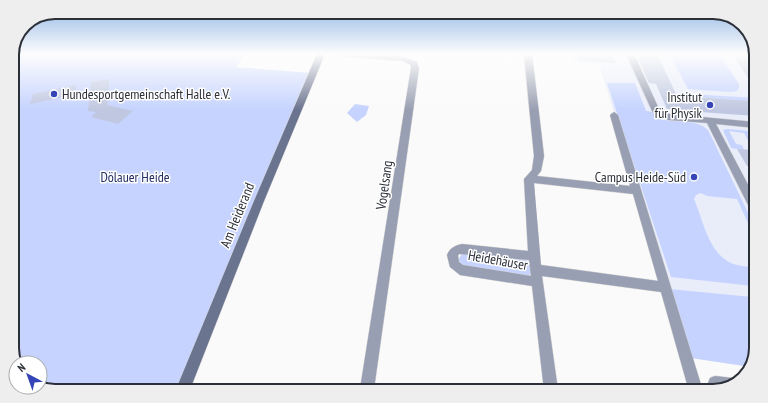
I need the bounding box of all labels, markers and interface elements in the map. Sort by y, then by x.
place label: Hundesportgemeinschaft Halle e.V. [62,85,230,103]
place label: Institut für Physik [655,88,703,122]
marker: Hundesportgemeinschaft Halle e.V. [49,89,59,99]
marker: Institut für Physik [705,100,715,110]
street label: Vogelsang [372,159,396,212]
park label: Dölauer Heide [100,168,170,186]
place label: Campus Heide-Süd [595,168,686,186]
marker: Campus Heide-Süd [689,172,699,182]
street label: Am Heiderand [216,180,258,250]
street label: Heidehäuser [467,246,529,274]
north arrow [8,355,48,395]
text: N [15,360,28,375]

